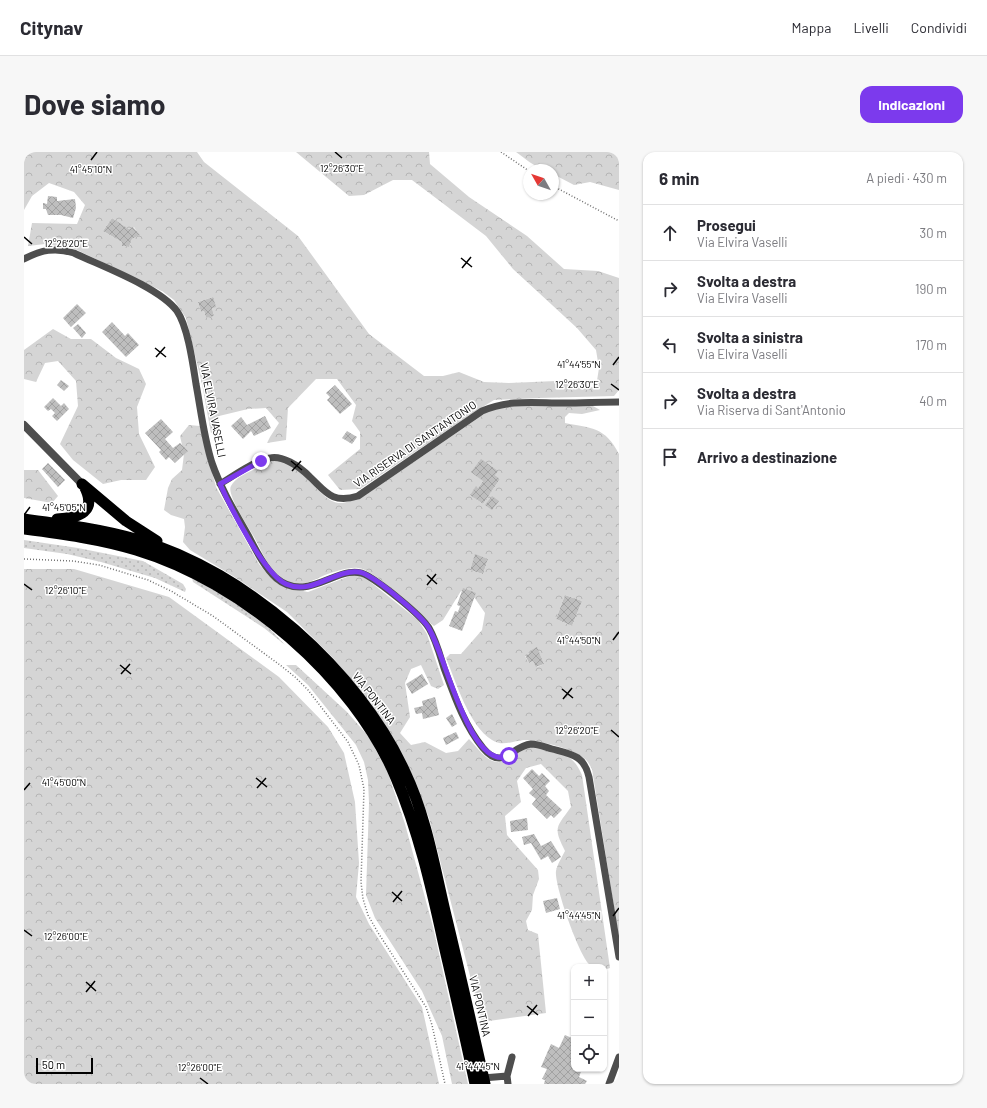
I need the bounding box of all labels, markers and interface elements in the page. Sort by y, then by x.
text: Citynav [20,16,83,39]
text: Mappa [792,19,831,36]
text: Livelli [853,19,889,36]
text: Condividi [911,19,967,36]
button: Indicazioni [860,86,963,123]
text: Dove siamo [24,87,166,121]
text: 12°26'30"E [320,162,364,174]
text: 41°45'10"N [70,163,112,175]
north arrow [523,164,559,200]
text: 6 min [659,168,699,188]
text: A piedi · 430 m [866,170,947,186]
text: Prosegui [697,216,756,234]
icon: ahead [659,222,681,244]
text: 30 m [920,225,947,241]
text: Via Elvira Vaselli [697,234,788,250]
text: 12°26'20"E [44,237,88,249]
text: Svolta a destra [697,272,796,290]
icon: right [659,278,681,300]
text: 190 m [915,281,947,297]
text: Via Elvira Vaselli [697,290,788,306]
text: Svolta a sinistra [697,328,803,346]
icon: left [659,334,681,356]
text: 170 m [916,337,947,353]
text: Via Elvira Vaselli [697,346,788,362]
text: 41°44'55"N [557,358,601,370]
street label: VIA ELVIRA VASELLI [198,361,229,458]
text: 12°26'30"E [555,378,599,390]
text: Svolta a destra [697,384,796,402]
icon: right [659,390,681,412]
text: 40 m [919,393,947,409]
street label: VIA RISERVA DI SANT'ANTONIO [351,398,479,490]
text: Via Riserva di Sant'Antonio [697,402,846,418]
icon: arrive [659,446,681,468]
text: Arrivo a destinazione [697,448,837,466]
route end [252,452,270,470]
text: 41°45'05"N [42,501,86,513]
text: 12°26'10"E [45,584,87,596]
text: 41°44'50"N [557,634,601,646]
street label: VIA PONTINA [350,669,399,726]
text: 12°26'20"E [555,724,599,736]
route start [500,747,518,765]
text: 41°45'00"N [42,776,86,788]
text: 41°44'45"N [557,909,601,921]
text: 12°26'00"E [44,930,88,942]
map controls [571,964,607,1072]
button: + [571,964,607,1000]
street label: VIA PONTINA [467,974,494,1038]
button: − [571,1000,607,1036]
button: locate [571,1036,607,1072]
scale bar [36,1056,93,1075]
text: 50 m [42,1058,65,1071]
text: 41°44'45"N [456,1060,500,1072]
text: 12°26'00"E [178,1061,222,1073]

